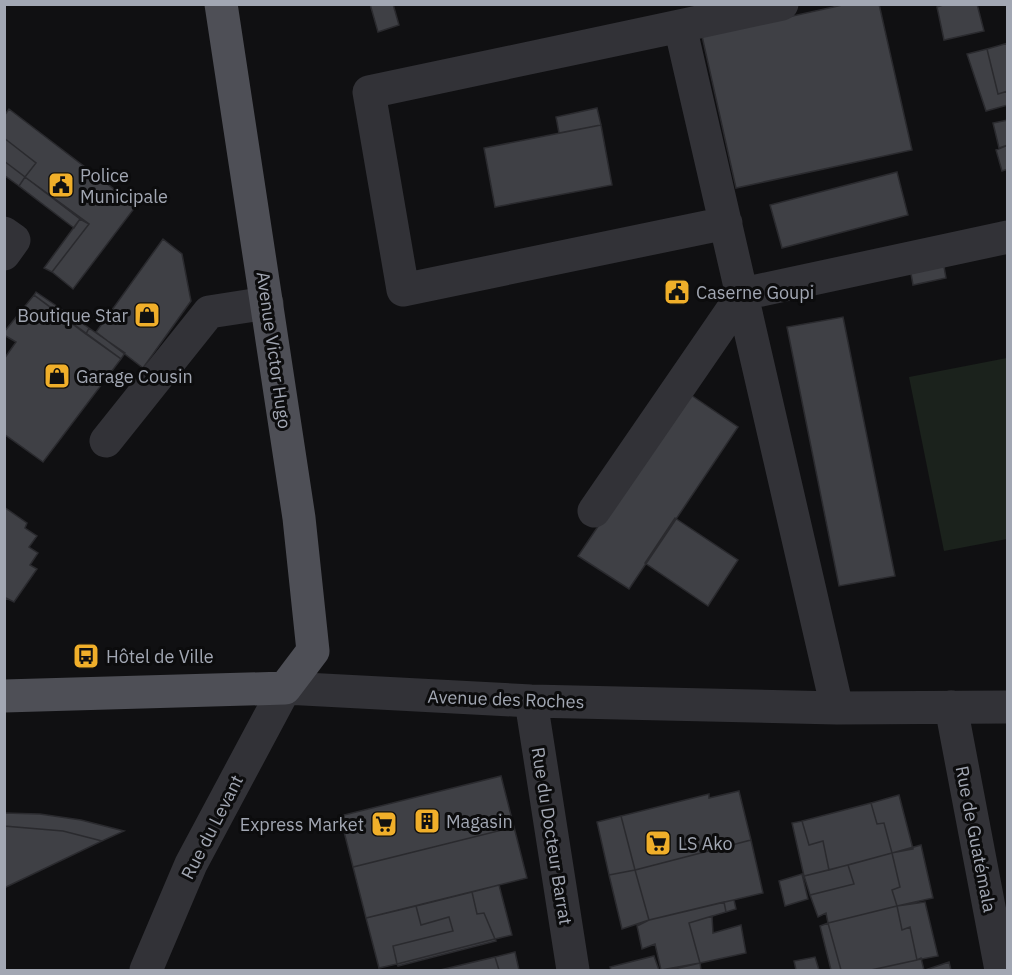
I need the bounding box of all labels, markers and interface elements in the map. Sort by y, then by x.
place label: Police Municipale [80,164,168,208]
public building icon: Police Municipale [46,170,76,200]
street label: Avenue Victor Hugo [252,270,296,430]
public building icon: Caserne Goupi [662,277,692,307]
place label: Caserne Goupi [696,281,814,304]
shop icon: Boutique Star [132,300,162,330]
place label: Boutique Star [17,304,128,327]
shop icon: Garage Cousin [42,361,72,391]
place label: Garage Cousin [76,365,193,388]
bus stop icon: Hôtel de Ville [71,641,101,671]
place label: Hôtel de Ville [106,645,214,668]
street label: Avenue des Roches [427,685,585,713]
street label: Rue du Docteur Barrat [527,745,577,927]
street label: Rue de Guatémala [951,764,1002,915]
street label: Rue du Levant [176,771,248,883]
building icon: Magasin [412,806,442,836]
supermarket icon: Express Market [369,809,399,839]
place label: Magasin [446,810,513,833]
place label: Express Market [240,813,364,836]
supermarket icon: LS Ako [643,828,673,858]
place label: LS Ako [678,832,733,855]

